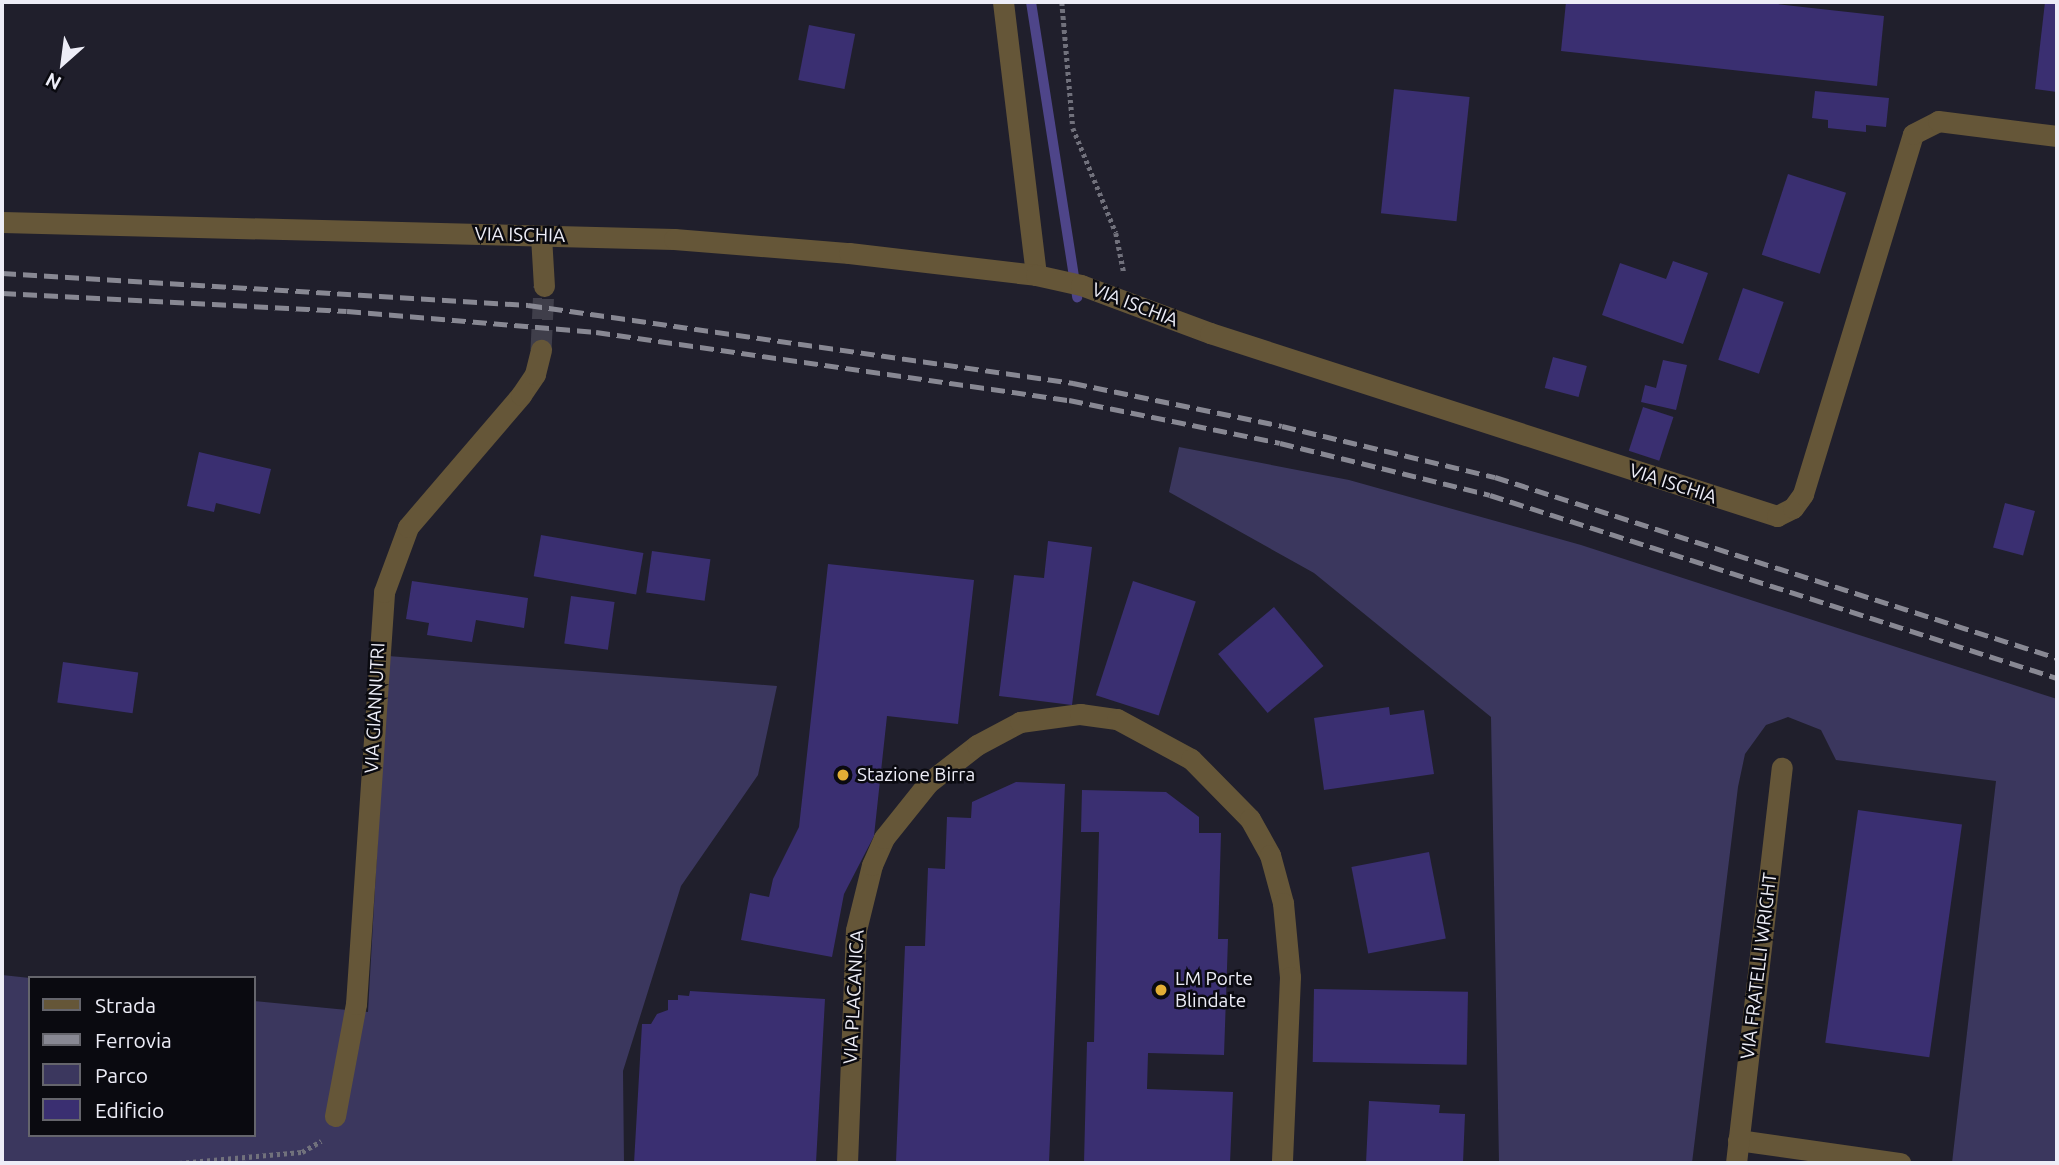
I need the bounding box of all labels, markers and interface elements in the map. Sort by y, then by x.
north arrow [28,28,98,98]
text: N [42,68,65,95]
street label: VIA ISCHIA [475,223,565,247]
street label: VIA ISCHIA [1089,278,1181,332]
street label: VIA ISCHIA [1626,459,1720,509]
street label: VIA GIANNUTRI [360,642,390,774]
place label: Stazione Birra [857,764,975,786]
marker: Stazione Birra [835,767,851,783]
street label: VIA FRATELLI WRIGHT [1736,871,1782,1061]
street label: VIA PLACANICA [839,929,869,1065]
place label: LM Porte Blindate [1175,968,1253,1012]
legend [28,976,256,1137]
marker: LM Porte Blindate [1153,982,1169,998]
text: Strada [95,993,156,1017]
text: Ferrovia [95,1028,172,1052]
text: Parco [95,1063,148,1087]
text: Edificio [95,1098,164,1122]

